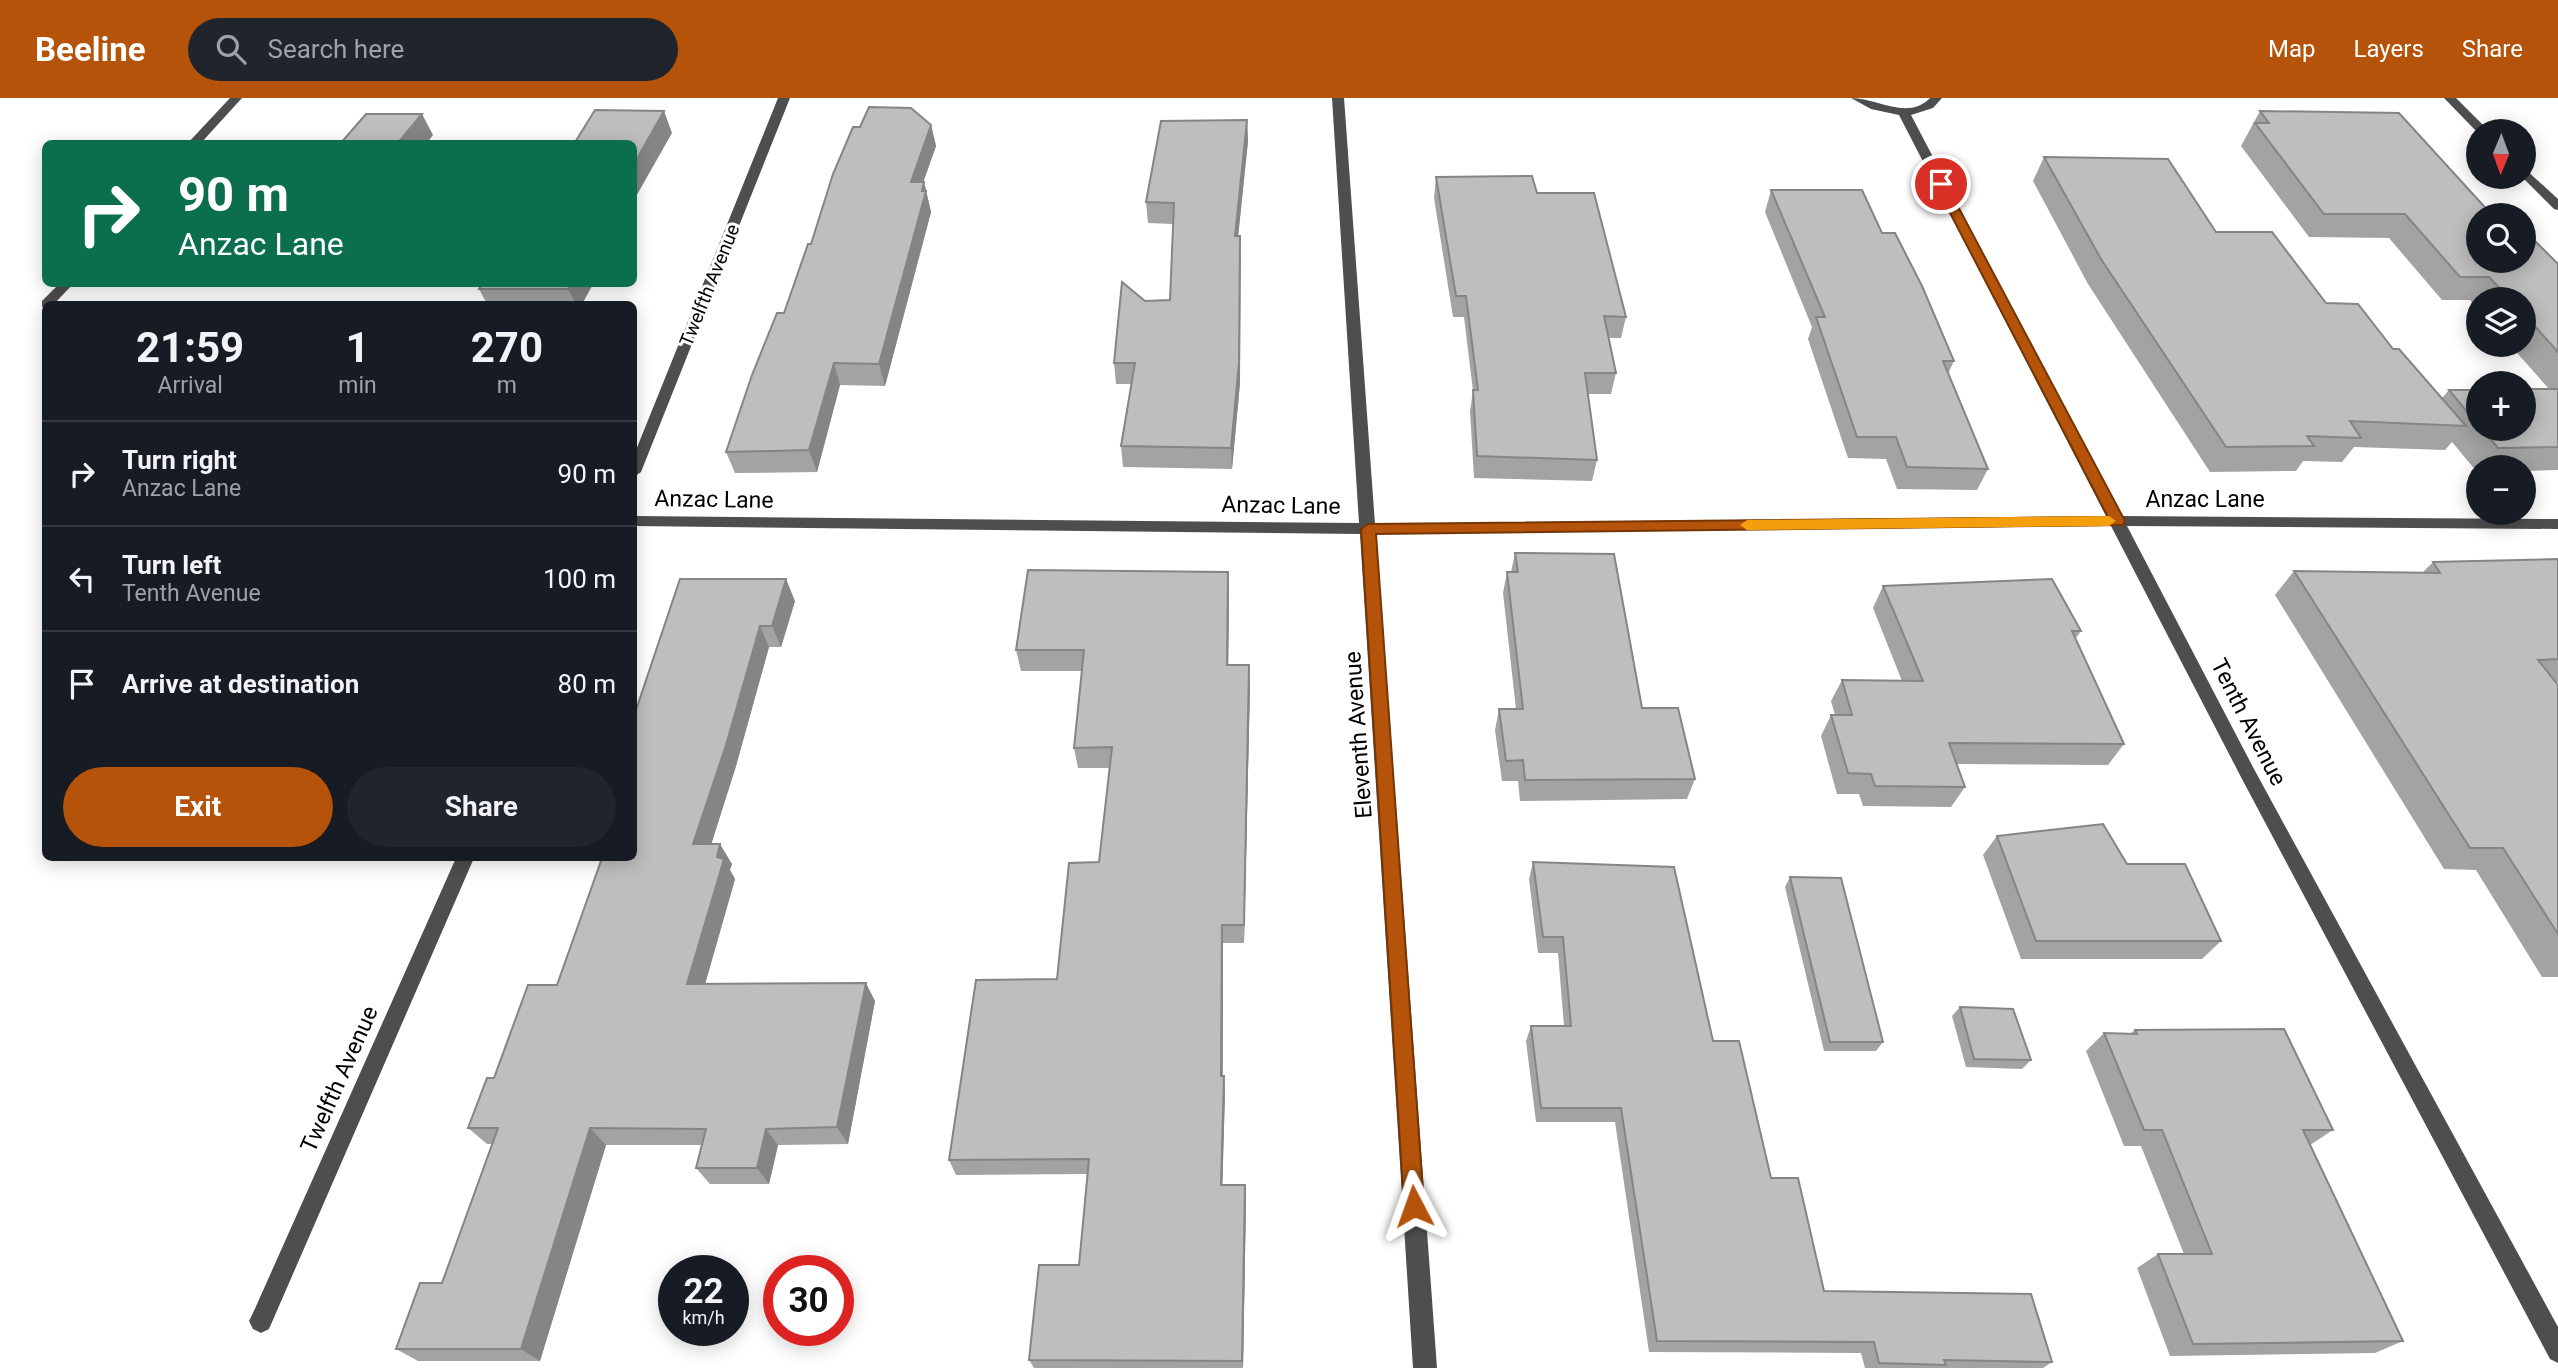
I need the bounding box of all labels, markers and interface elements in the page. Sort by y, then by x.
search box [188,18,678,81]
text: Beeline [35,30,146,69]
icon: search [212,30,250,68]
text: Search here [268,34,404,64]
text: Map [2268,35,2316,63]
text: Layers [2354,35,2424,63]
text: Share [2462,35,2523,63]
north arrow [2466,119,2536,189]
map controls [2466,119,2536,525]
pin [1911,154,1971,214]
icon: arrive [1922,165,1960,203]
text: 90 m [178,166,289,223]
icon: right [63,168,154,259]
button: search [2466,203,2536,273]
street label: Twelfth Avenue [674,221,744,350]
text: Anzac Lane [178,225,344,263]
button: layers [2466,287,2536,357]
text: 21:59 [136,323,244,372]
text: 1 [345,323,370,372]
text: 270 [471,323,543,372]
button: + [2466,371,2536,441]
text: Arrival [157,372,223,399]
text: min [338,372,377,399]
text: m [497,372,517,399]
text: Turn right [122,445,237,475]
icon: right [63,455,101,493]
button: − [2466,455,2536,525]
text: 90 m [558,459,616,489]
text: Anzac Lane [122,475,241,502]
street label: Anzac Lane [654,485,774,514]
street label: Anzac Lane [2145,486,2265,513]
street label: Anzac Lane [1221,491,1341,520]
text: Turn left [122,550,221,580]
icon: left [63,560,101,598]
text: 100 m [543,564,616,594]
text: Tenth Avenue [122,580,261,607]
street label: Eleventh Avenue [1339,650,1378,820]
street label: Tenth Avenue [2205,654,2292,790]
icon: arrive [63,665,101,703]
text: Arrive at destination [122,669,359,699]
text: 80 m [558,669,616,699]
button: Exit [63,767,333,847]
button: Share [347,767,616,847]
street label: Twelfth Avenue [295,1002,384,1157]
position arrow [1377,1169,1451,1243]
speed limit sign: 30 [763,1255,854,1346]
text: 22 [683,1271,724,1312]
text: km/h [682,1307,725,1328]

